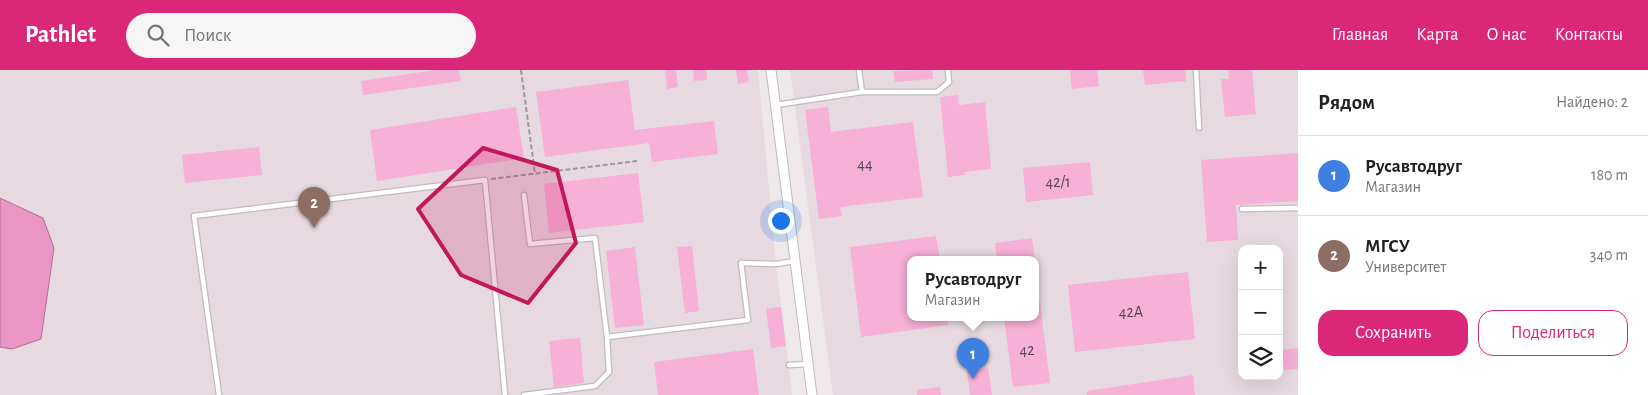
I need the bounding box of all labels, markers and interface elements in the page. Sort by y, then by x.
search box [126,13,476,58]
icon: search [144,21,172,49]
text: Pathlet [25,23,96,47]
text: Поиск [184,26,231,45]
text: Главная [1332,26,1388,44]
text: Карта [1416,26,1458,44]
text: О нас [1486,26,1527,44]
text: Контакты [1555,26,1623,44]
text: Рядом [1318,92,1375,113]
text: Найдено: 2 [1556,94,1628,110]
house number: 44 [857,156,873,172]
text: Русавтодруг [1365,157,1462,176]
text: 1 [1331,167,1337,183]
text: 180 m [1591,167,1628,183]
house number: 42/1 [1045,174,1071,190]
text: Магазин [1365,179,1421,195]
pin: 2 [298,187,330,228]
your location [768,208,794,234]
text: МГСУ [1365,237,1410,256]
map controls [1238,245,1283,380]
button: + [1238,245,1283,290]
text: 2 [1330,247,1338,263]
text: 340 m [1590,247,1628,263]
popup [907,256,1039,321]
text: Университет [1365,259,1446,275]
text: Русавтодруг [925,270,1021,289]
button: − [1238,290,1283,335]
text: Магазин [925,292,981,308]
house number: 42А [1119,304,1144,320]
button: Сохранить [1318,310,1468,356]
button: Поделиться [1478,310,1628,356]
button: layers [1238,335,1283,380]
pin: 1 [957,338,989,379]
house number: 42 [1020,342,1034,358]

